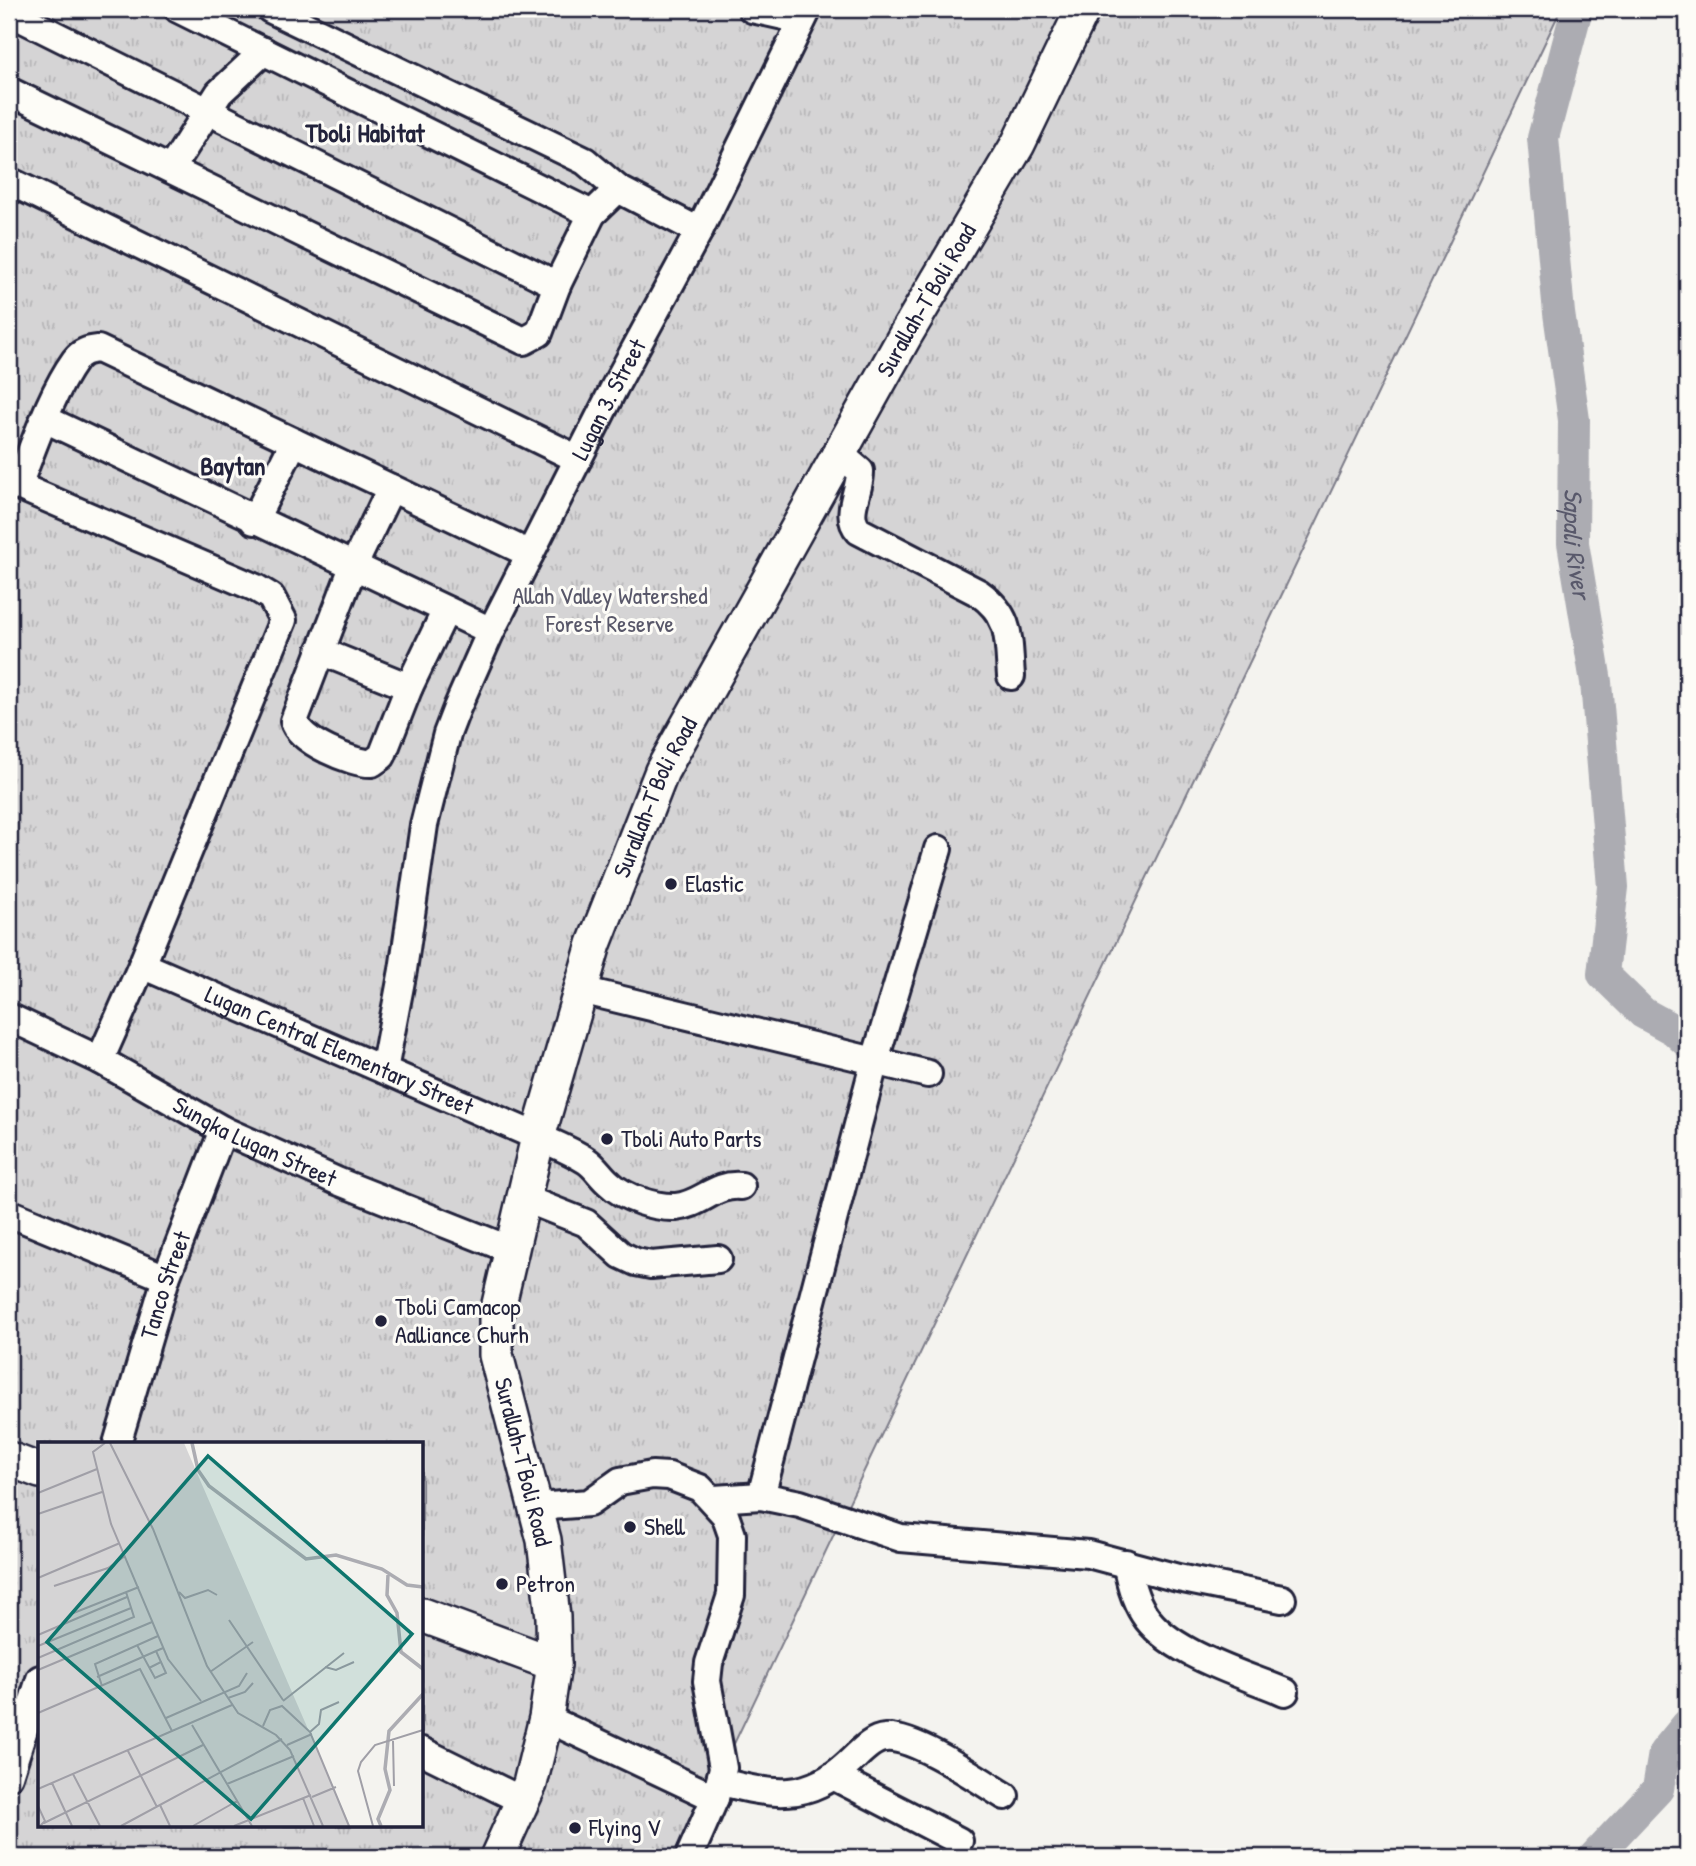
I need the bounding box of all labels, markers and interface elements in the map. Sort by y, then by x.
district label: Tboli Habitat [304,115,426,150]
street label: Surallah-T'Boli Road [868,217,983,382]
street label: Lugan 3. Street [563,332,653,465]
district label: Baytan [200,448,266,484]
water label: Sapali River [1555,488,1600,604]
park label: Allah Valley Watershed Forest Reserve [513,579,708,639]
street label: Surallah-T'Boli Road [605,711,704,882]
place label: Elastic [685,867,744,899]
marker: Elastic [663,876,679,892]
street label: Lugan Central Elementary Street [201,977,479,1122]
street label: Sungka Lugan Street [168,1088,343,1194]
place label: Tboli Auto Parts [621,1122,762,1154]
marker: Tboli Auto Parts [599,1131,615,1147]
street label: Tanco Street [132,1226,198,1343]
place label: Tboli Camacop Aalliance Churh [395,1290,529,1350]
marker: Tboli Camacop Aalliance Churh [373,1313,389,1329]
street label: Surallah-T'Boli Road [488,1374,560,1549]
inset map [38,1442,424,1828]
place label: Shell [644,1510,686,1542]
marker: Shell [622,1519,638,1535]
place label: Petron [516,1567,575,1599]
marker: Petron [494,1576,510,1592]
place label: Flying V [588,1811,661,1843]
marker: Flying V [567,1820,583,1836]

